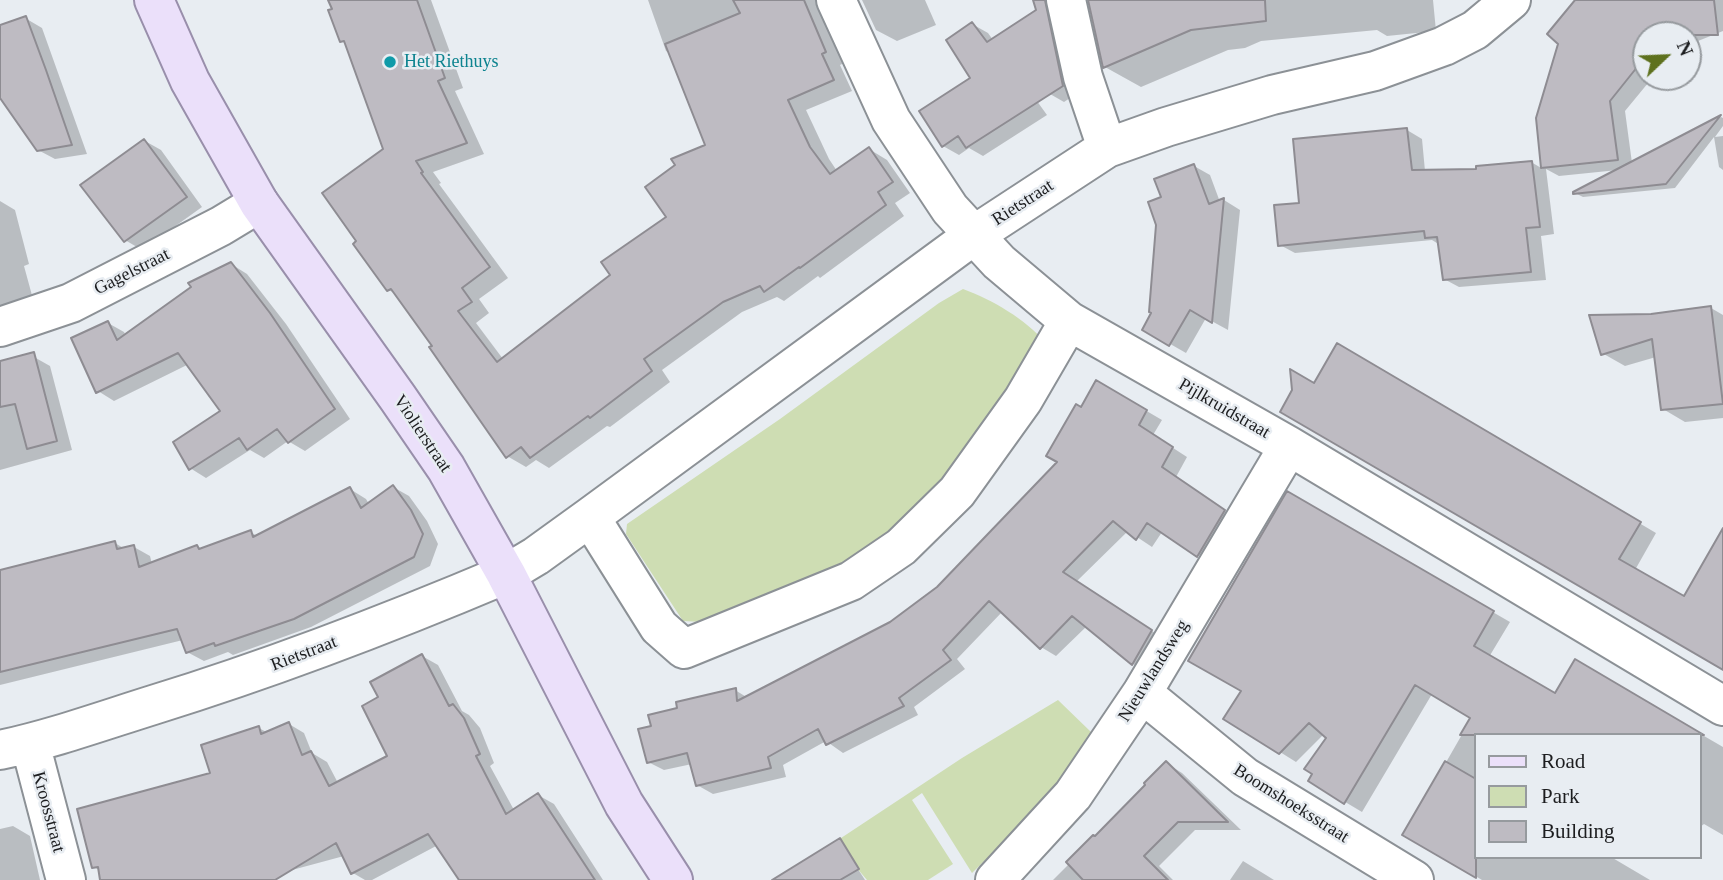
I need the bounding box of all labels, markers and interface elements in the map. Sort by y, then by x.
north arrow [1632,21,1702,91]
text: N [1673,38,1697,59]
place label: Het Riethuys [404,51,498,73]
marker: Het Riethuys [382,54,398,70]
street label: Rietstraat [988,175,1058,231]
street label: Gagelstraat [91,244,173,300]
street label: Pijlkruidstraat [1174,374,1274,444]
street label: Violierstraat [388,391,456,477]
street label: Nieuwlandsweg [1114,616,1194,726]
street label: Rietstraat [268,632,340,676]
legend [1474,733,1702,859]
text: Road [1541,749,1585,773]
street label: Boomshoeksstraat [1229,760,1353,848]
street label: Kroosstraat [27,769,69,855]
text: Park [1541,784,1580,808]
text: Building [1541,819,1615,843]

